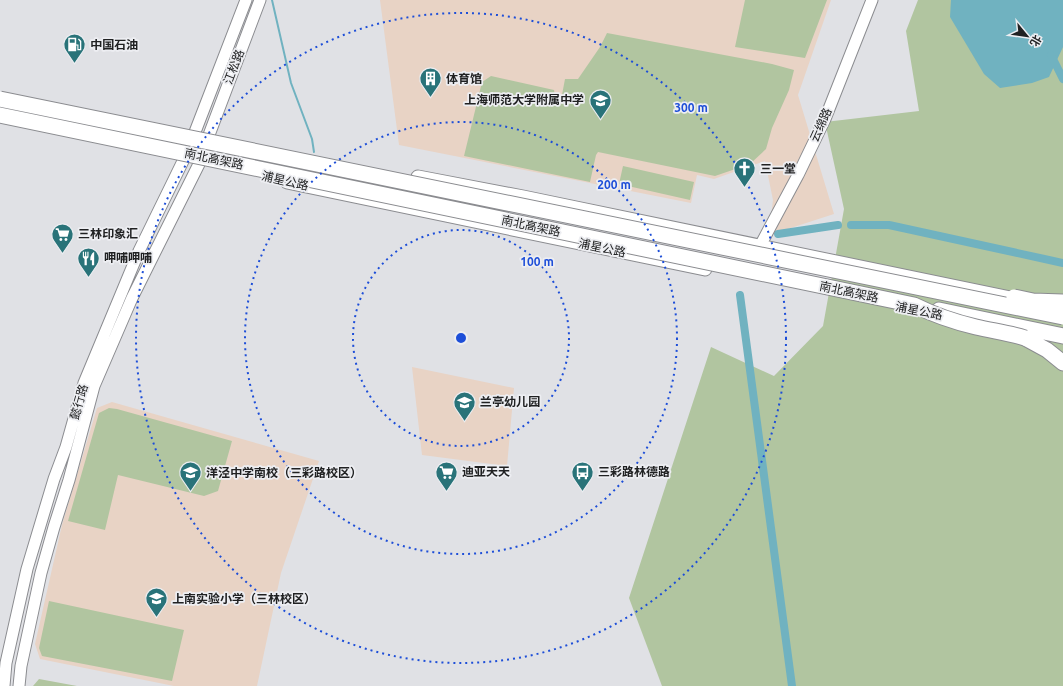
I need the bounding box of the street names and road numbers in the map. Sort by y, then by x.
street label: 江松路 [221,48,246,86]
street label: 云绵路 [807,106,834,144]
street label: 南北高架路 [183,146,245,171]
street label: 浦星公路 [260,169,310,192]
street label: 南北高架路 [500,213,562,238]
street label: 浦星公路 [577,236,627,259]
street label: 南北高架路 [818,279,880,304]
street label: 浦星公路 [894,300,944,321]
street label: 懿行路 [67,383,90,421]

